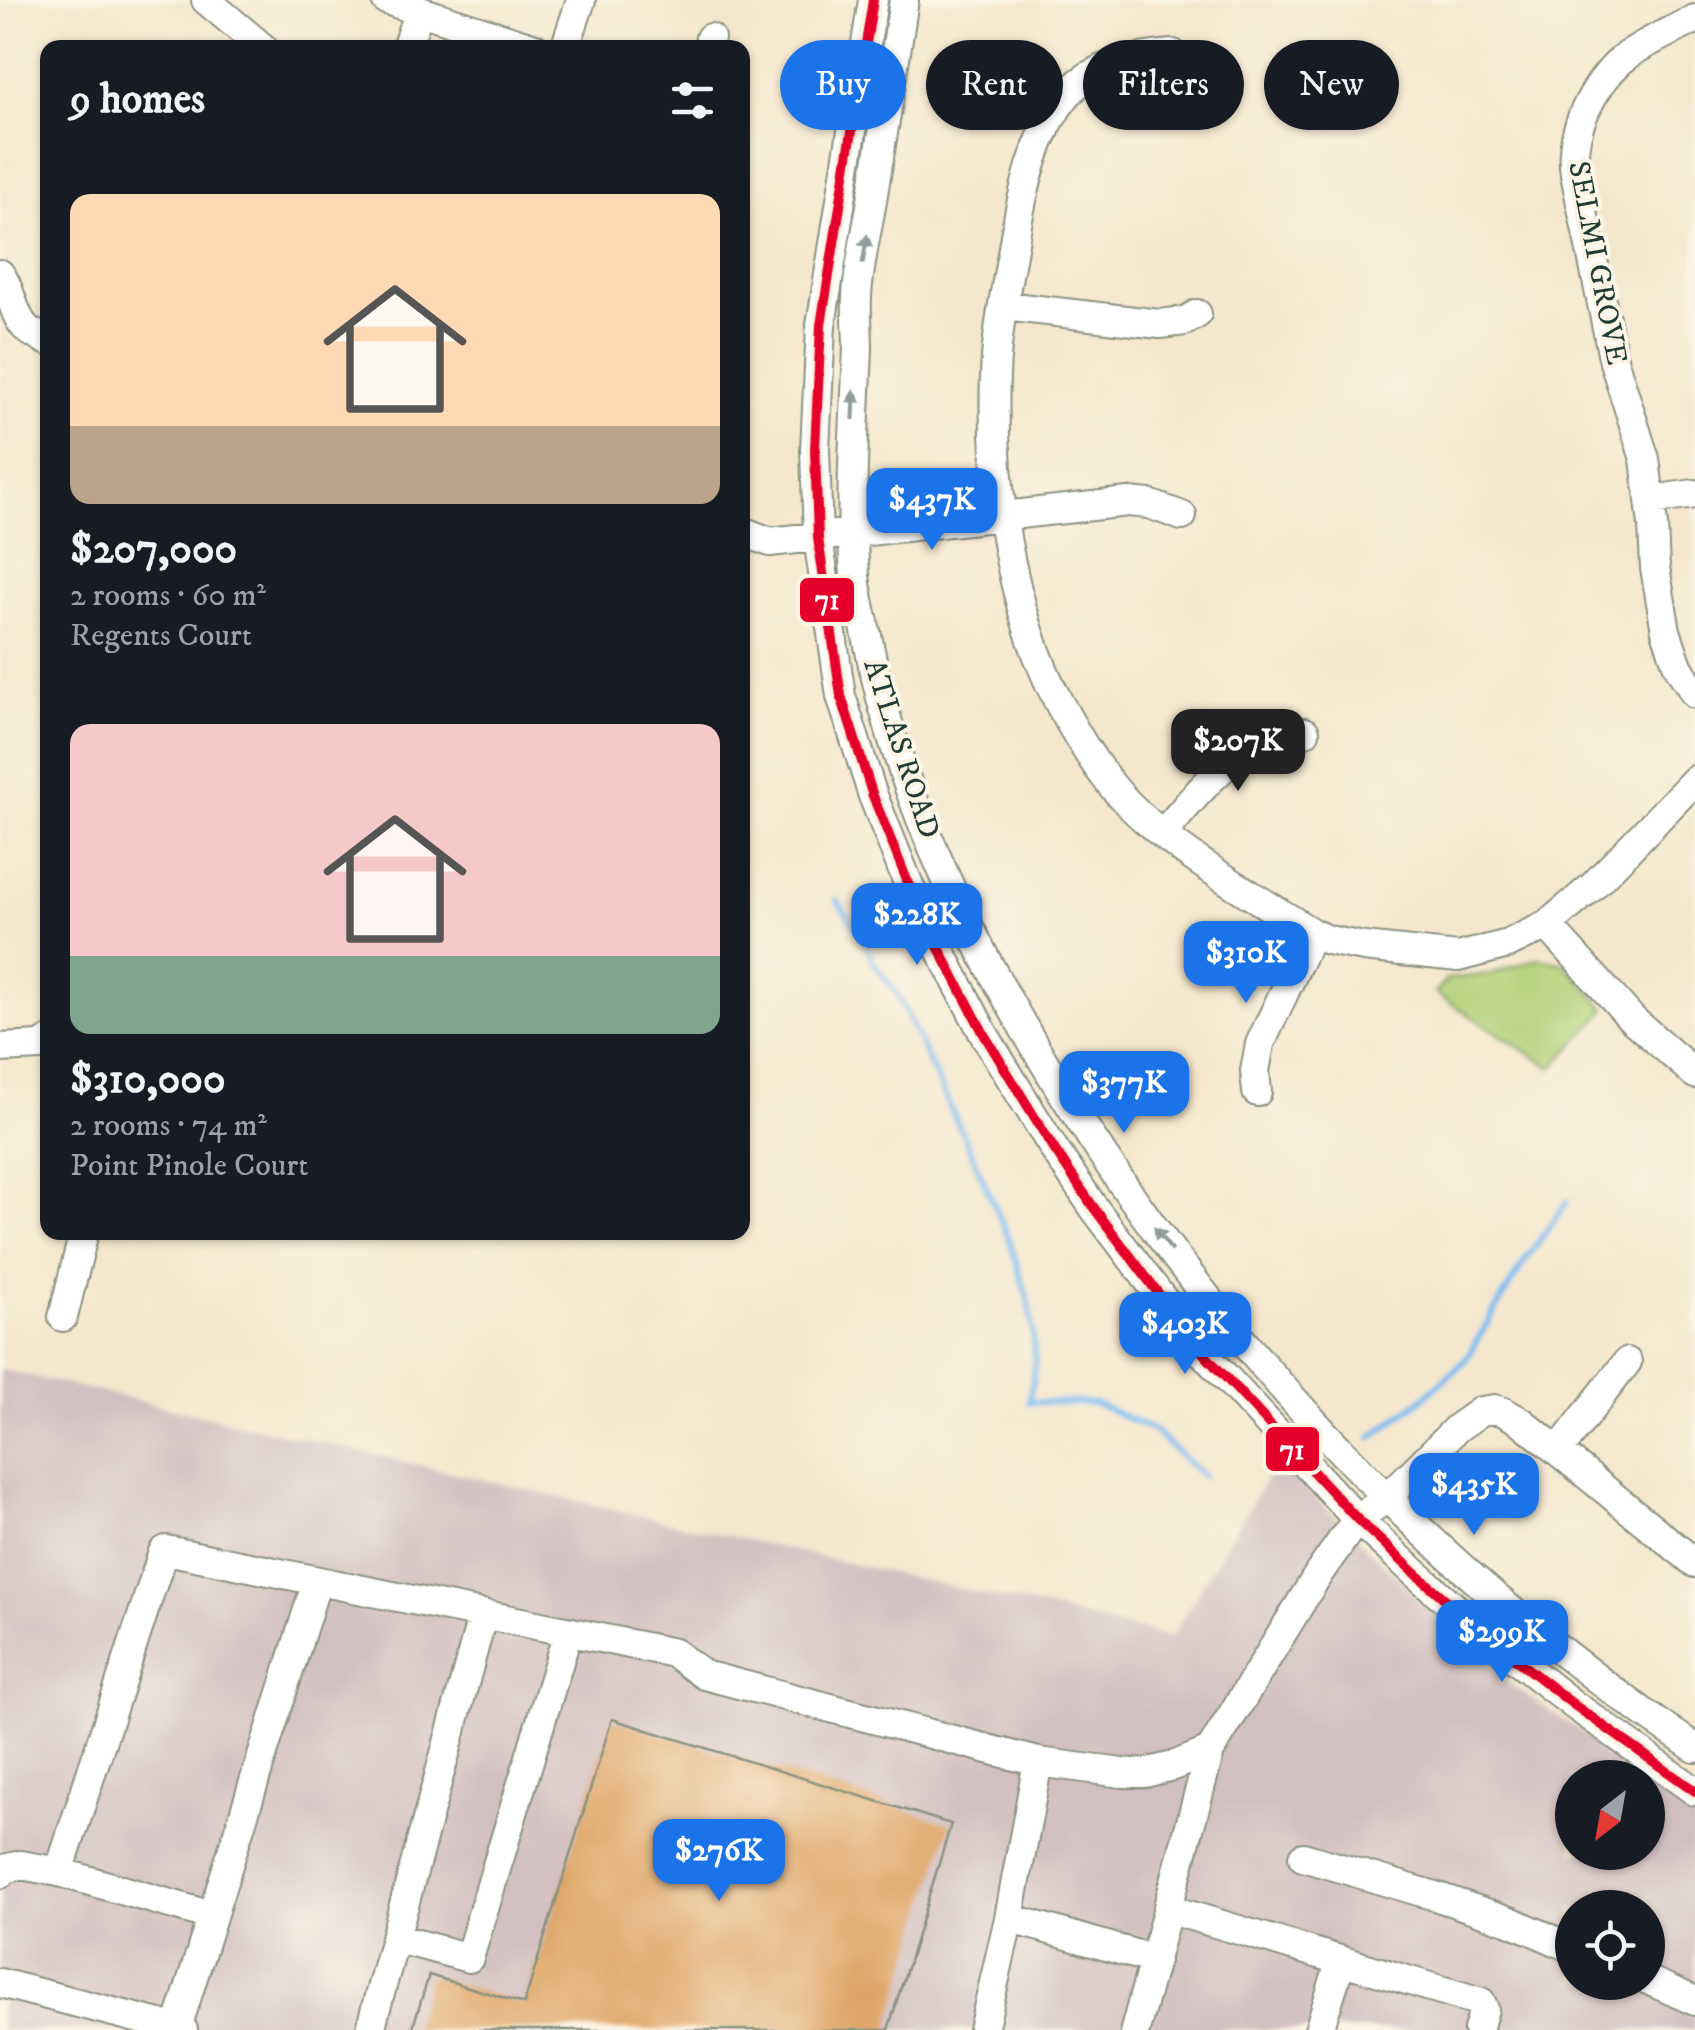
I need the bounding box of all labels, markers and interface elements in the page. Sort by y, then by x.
chip: Buy [780,40,906,130]
chip: Rent [926,40,1063,130]
chip: Filters [1083,40,1244,130]
chip: New [1264,40,1399,130]
icon: filters [665,73,720,128]
text: 9 homes [70,74,205,126]
street label: SELMI GROVE [1559,158,1635,368]
one-way arrow [857,233,873,265]
icon: home [305,259,485,439]
one-way arrow [846,389,862,421]
pin: $437K [862,468,1002,553]
text: $437K [888,480,976,520]
text: $207,000 [70,524,237,576]
text: 2 rooms · 60 m² [70,576,266,616]
line badge: 71 [798,576,856,624]
text: 71 [814,583,840,618]
text: Regents Court [70,616,252,656]
street label: ATLAS ROAD [855,655,947,843]
pin: $207K [1168,709,1308,794]
text: $207K [1193,721,1283,761]
icon: home [305,789,485,969]
pin: $228K [847,883,987,968]
text: $228K [873,895,961,935]
pin: $310K [1176,921,1316,1006]
text: $310K [1206,933,1286,973]
pin: $377K [1054,1051,1194,1136]
text: $310,000 [70,1054,226,1106]
text: $377K [1081,1063,1167,1103]
text: 2 rooms · 74 m² [70,1106,267,1146]
text: Point Pinole Court [70,1146,308,1186]
one-way arrow [1153,1227,1174,1253]
pin: $403K [1115,1292,1255,1377]
text: $403K [1141,1304,1229,1344]
line badge: 71 [1264,1425,1321,1473]
text: 71 [1279,1433,1305,1468]
pin: $435K [1404,1453,1544,1538]
text: $435K [1431,1465,1517,1505]
pin: $299K [1432,1600,1572,1685]
text: $299K [1458,1612,1546,1652]
north arrow [1555,1760,1665,1870]
map controls [1555,1760,1665,2000]
pin: $276K [649,1819,789,1904]
text: $276K [675,1831,763,1871]
button: locate [1555,1890,1665,2000]

